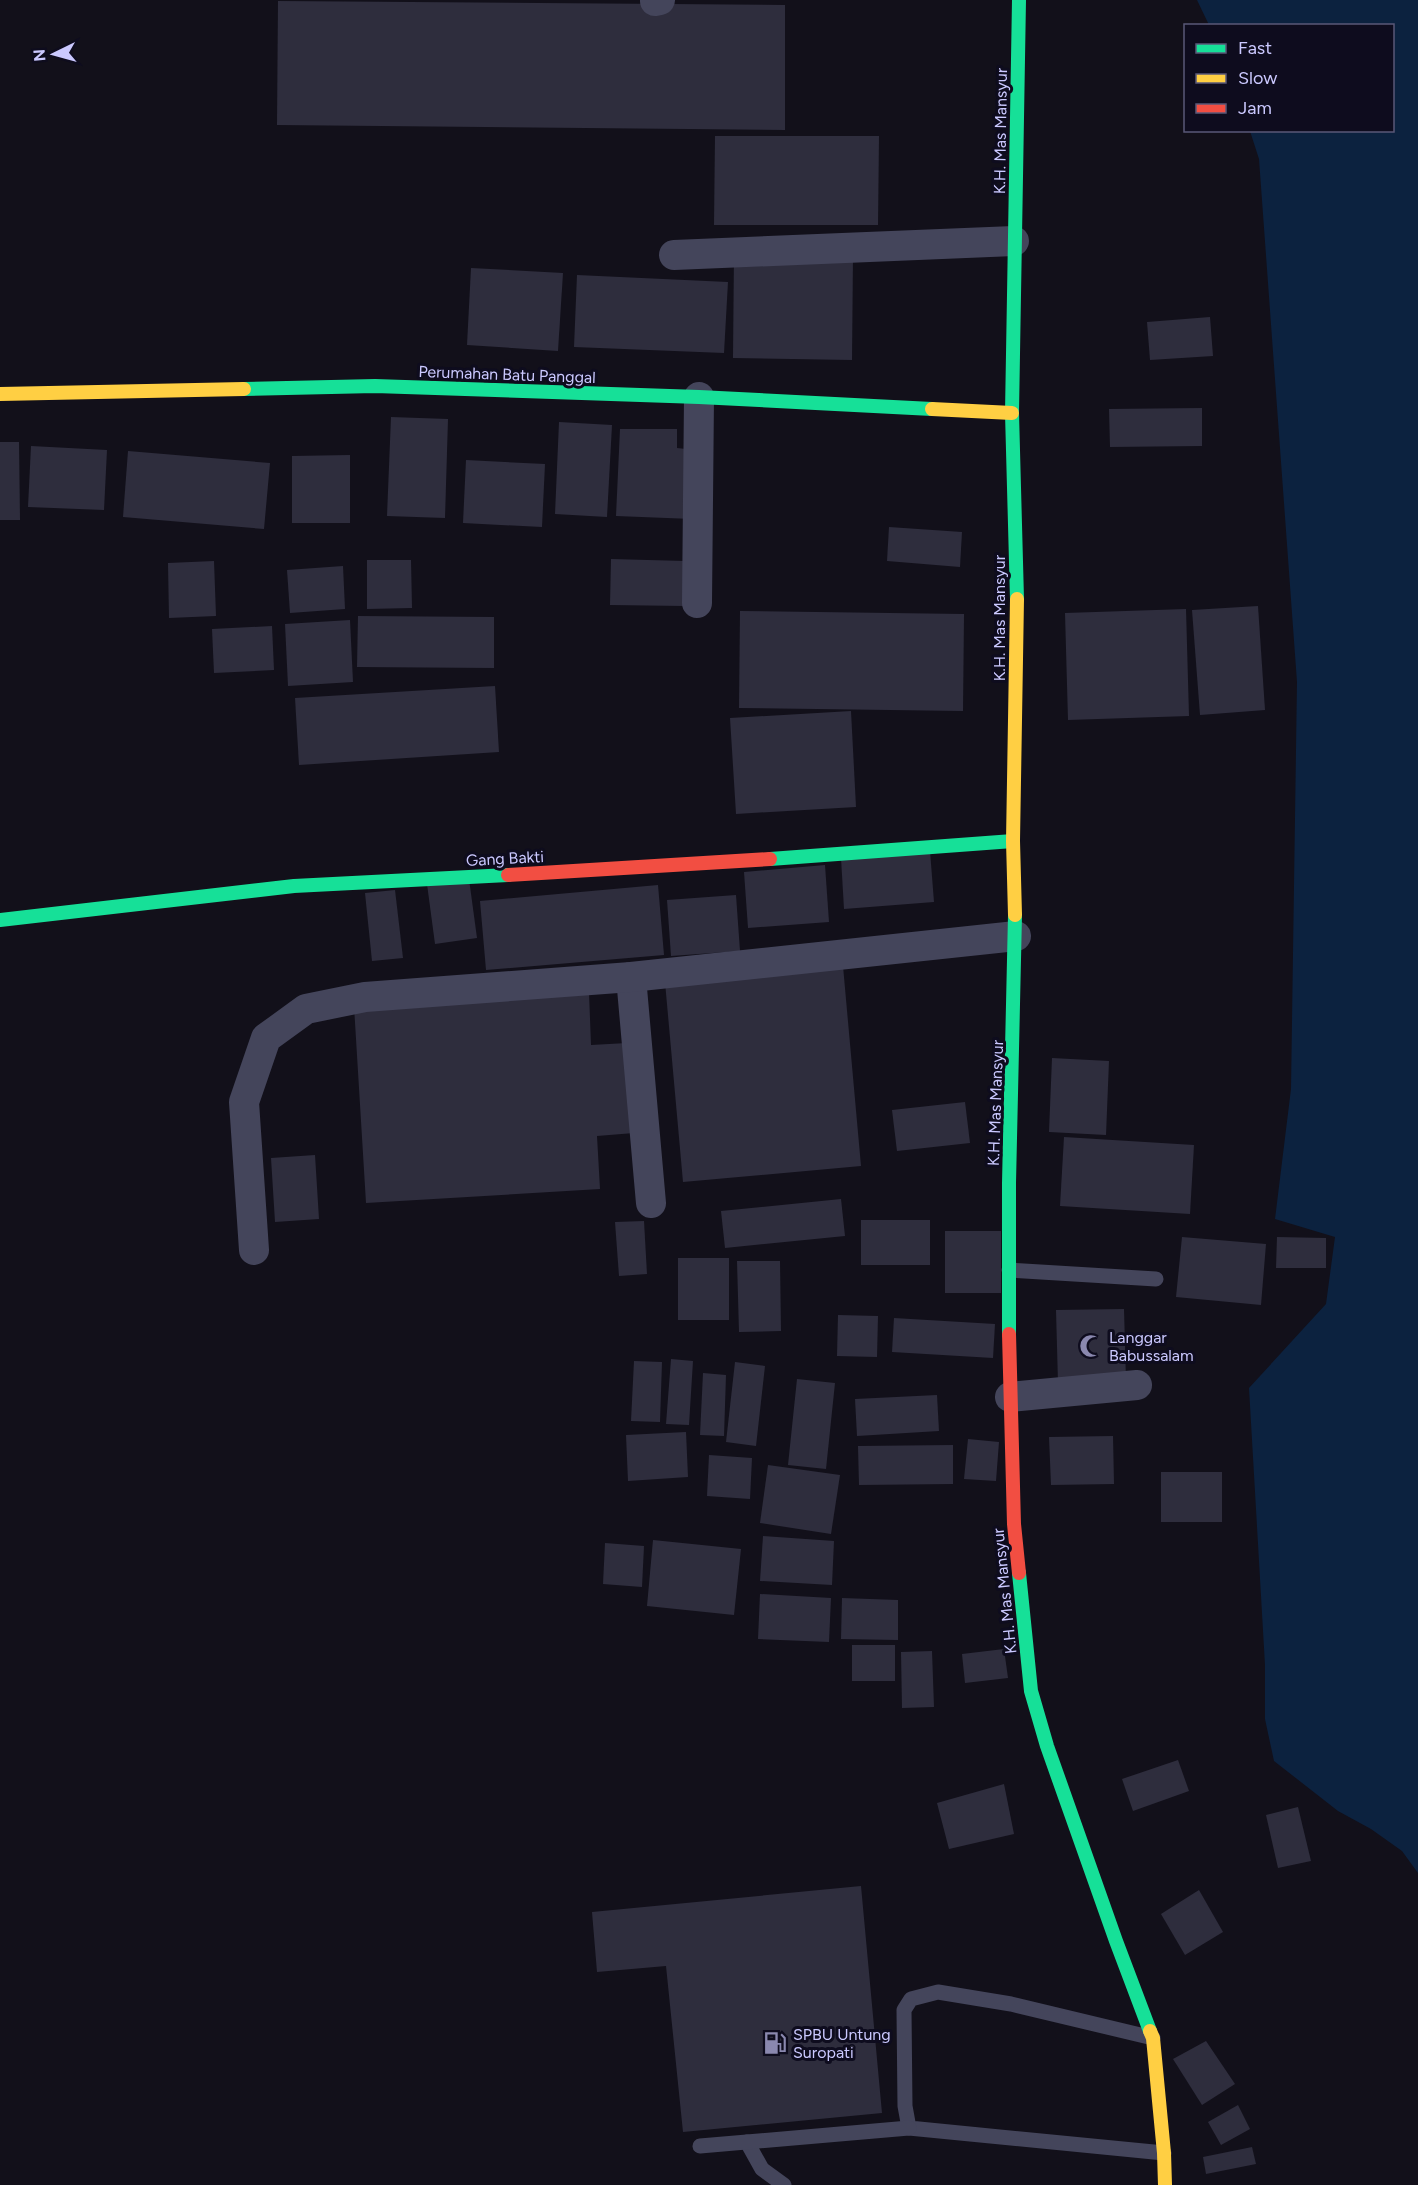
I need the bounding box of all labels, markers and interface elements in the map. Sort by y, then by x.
north arrow [24,24,84,84]
legend [1184,24,1394,132]
text: Fast [1238,37,1272,59]
text: N [30,48,50,62]
street label: K.H. Mas Mansyur [990,67,1011,194]
text: Slow [1238,67,1277,89]
text: Jam [1238,97,1272,119]
street label: Perumahan Batu Panggal [418,362,596,387]
street label: K.H. Mas Mansyur [990,554,1009,681]
street label: Gang Bakti [466,847,545,870]
street label: K.H. Mas Mansyur [984,1039,1007,1166]
place label: Langgar Babussalam [1109,1328,1194,1365]
mosque icon: Langgar Babussalam [1078,1333,1104,1359]
street label: K.H. Mas Mansyur [988,1527,1021,1655]
place label: SPBU Untung Suropati [793,2025,891,2062]
fuel station icon: SPBU Untung Suropati [762,2030,788,2056]

